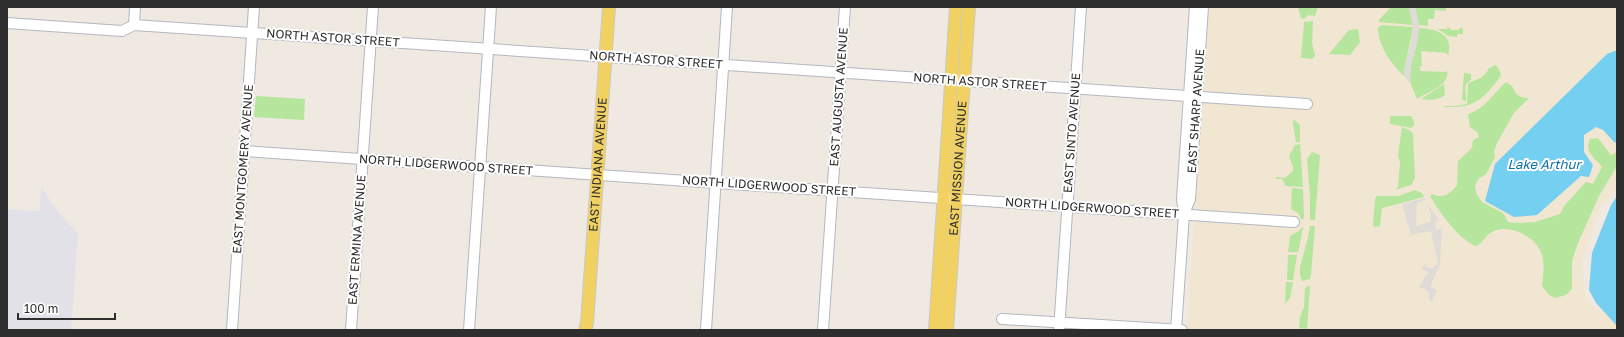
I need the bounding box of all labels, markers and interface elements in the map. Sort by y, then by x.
street label: NORTH ASTOR STREET [266,25,401,50]
street label: EAST AUGUSTA AVENUE [826,27,851,167]
street label: NORTH ASTOR STREET [589,47,724,72]
street label: EAST SHARP AVENUE [1184,48,1207,174]
street label: NORTH ASTOR STREET [913,69,1048,94]
street label: EAST SINTO AVENUE [1060,72,1083,194]
street label: EAST MONTGOMERY AVENUE [229,84,256,254]
street label: EAST INDIANA AVENUE [585,97,610,232]
street label: EAST MISSION AVENUE [945,100,970,236]
street label: NORTH LIDGERWOOD STREET [358,151,534,178]
water label: Lake Arthur [1508,156,1582,172]
street label: NORTH LIDGERWOOD STREET [681,172,857,199]
street label: EAST ERMINA AVENUE [344,174,369,306]
street label: NORTH LIDGERWOOD STREET [1004,194,1180,221]
scale bar [18,295,115,321]
text: 100 m [24,301,58,316]

